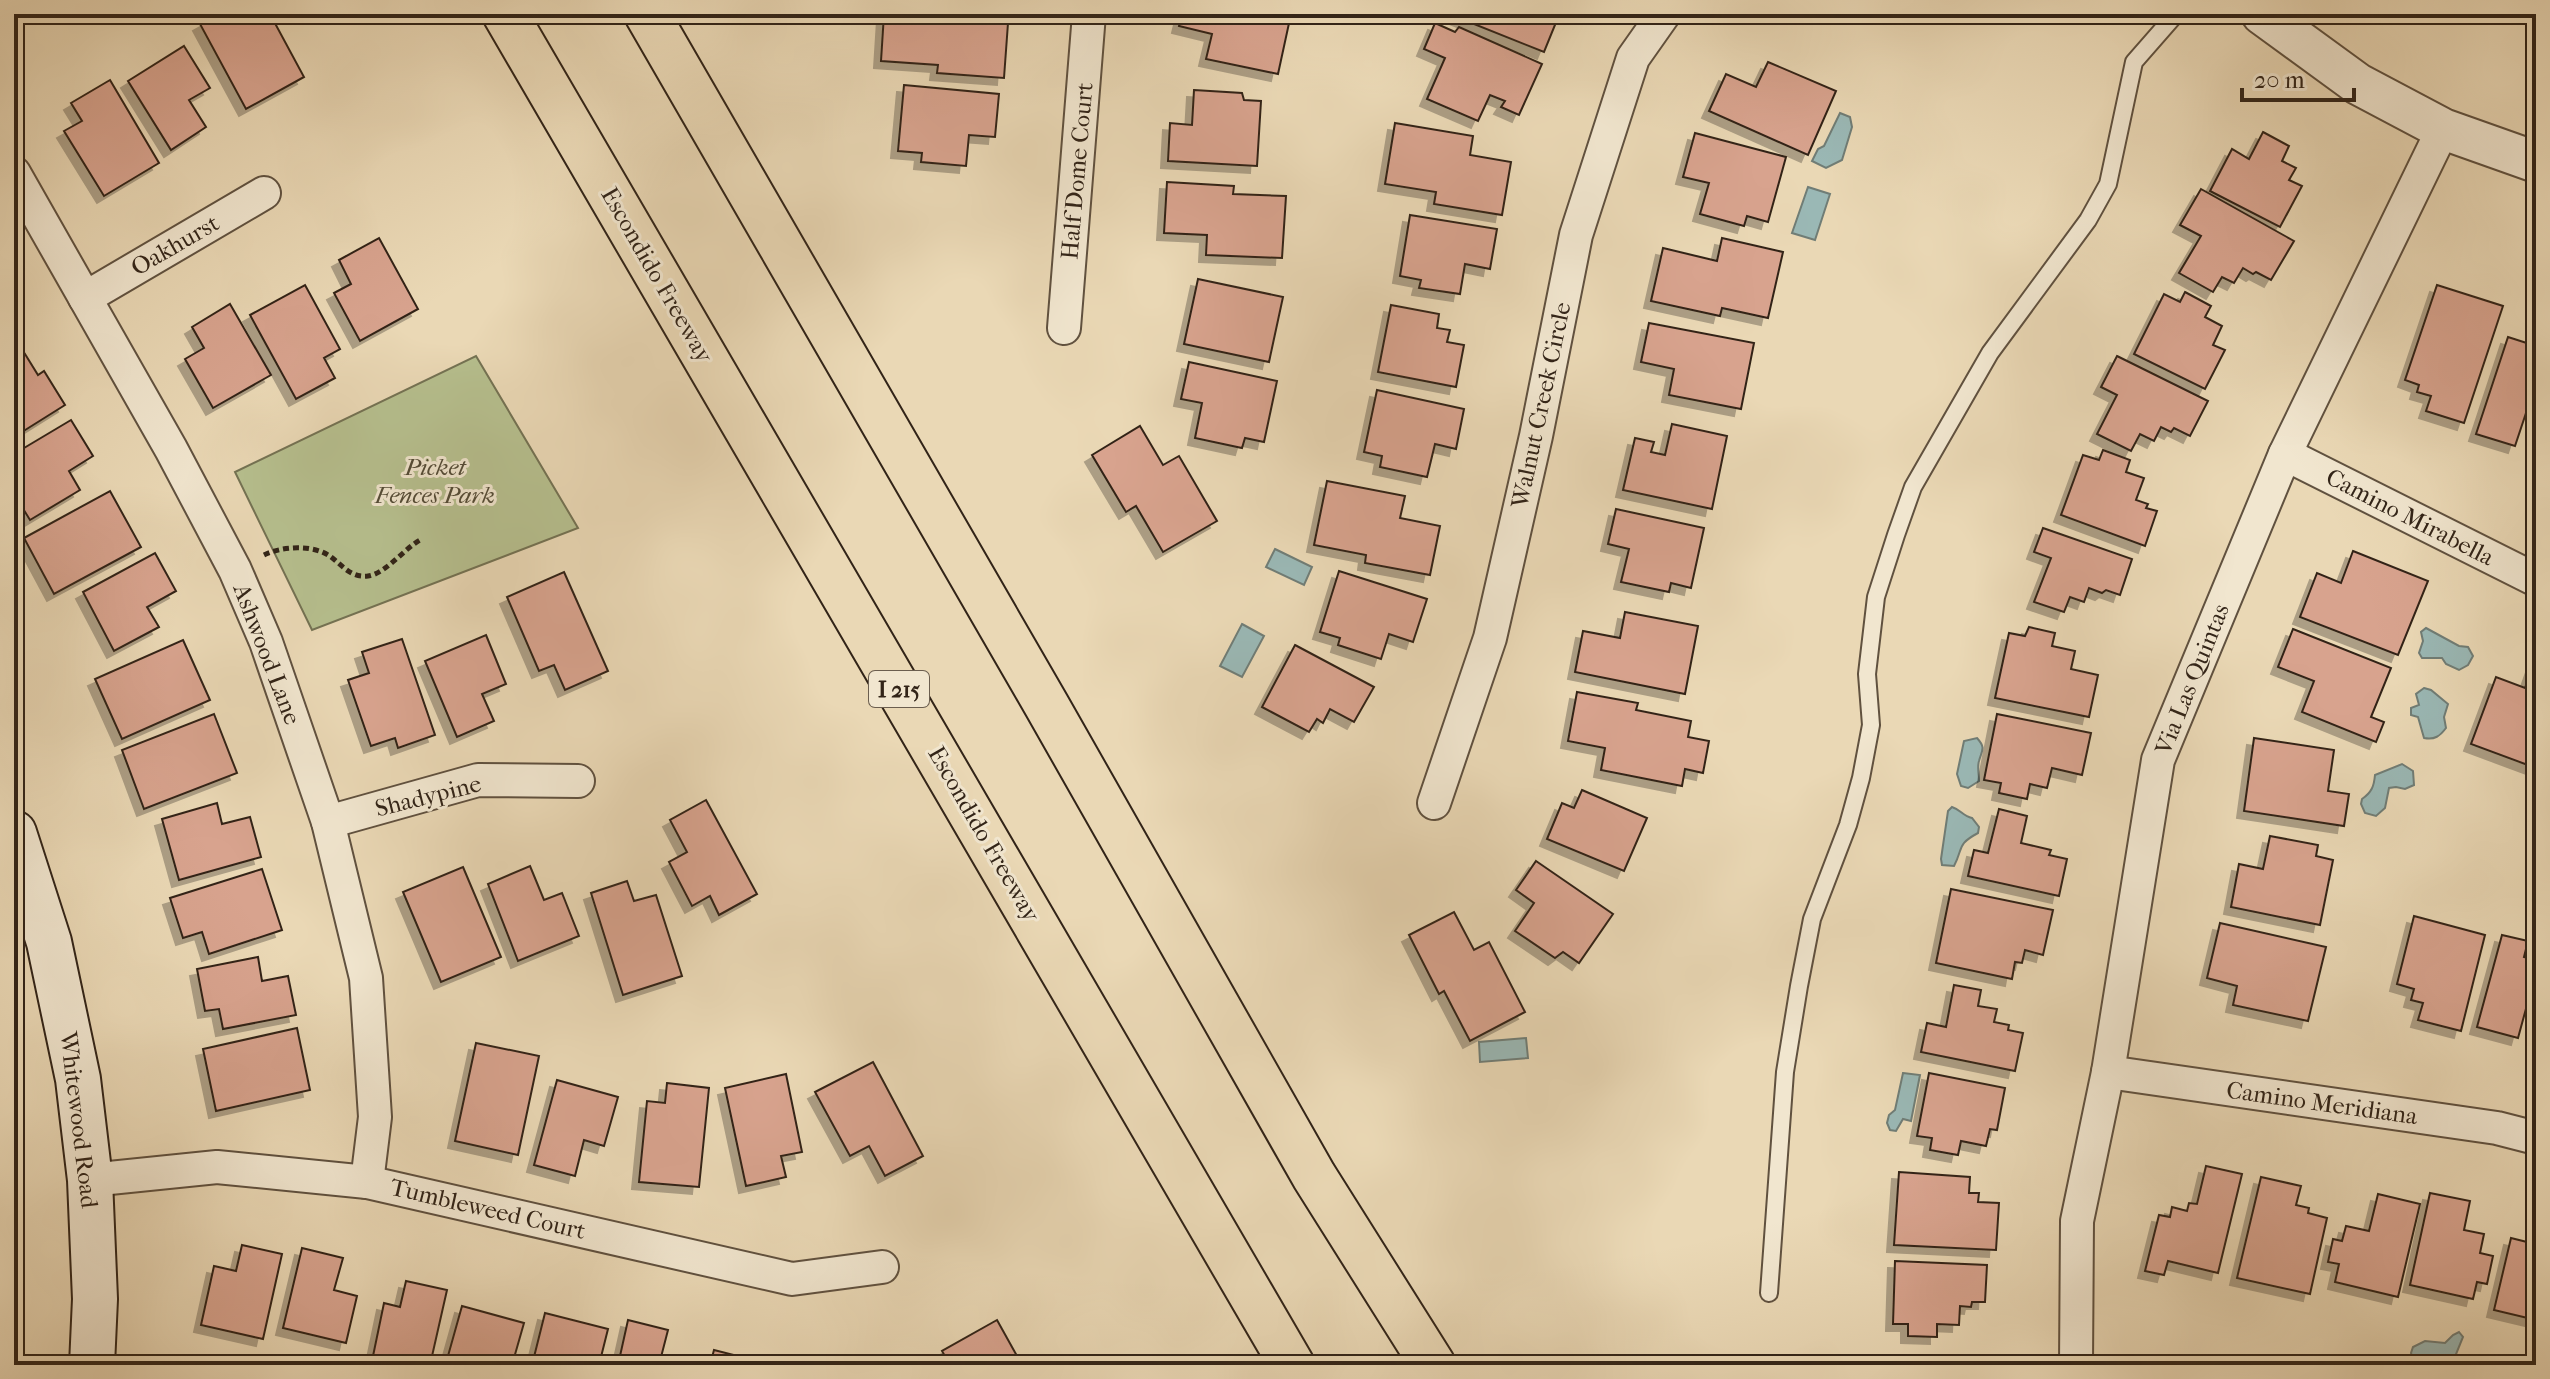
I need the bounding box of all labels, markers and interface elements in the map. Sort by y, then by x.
scale bar [2242,52,2354,102]
text: 20 m [2254,66,2305,94]
street label: Half Dome Court [1055,81,1099,261]
street label: Escondido Freeway [595,182,719,369]
street label: Oakhurst [126,208,224,281]
street label: Walnut Creek Circle [1505,299,1577,512]
park label: Picket Fences Park [374,453,495,509]
street label: Camino Mirabella [2321,463,2499,572]
street label: Ashwood Lane [227,579,307,728]
street label: Via Las Quintas [2149,599,2235,759]
road number: I 215 [869,671,929,707]
street label: Escondido Freeway [922,741,1046,928]
street label: Shadypine [372,769,484,823]
street label: Whitewood Road [54,1029,104,1211]
street label: Camino Meridiana [2225,1076,2420,1130]
street label: Tumbleweed Court [388,1173,589,1245]

